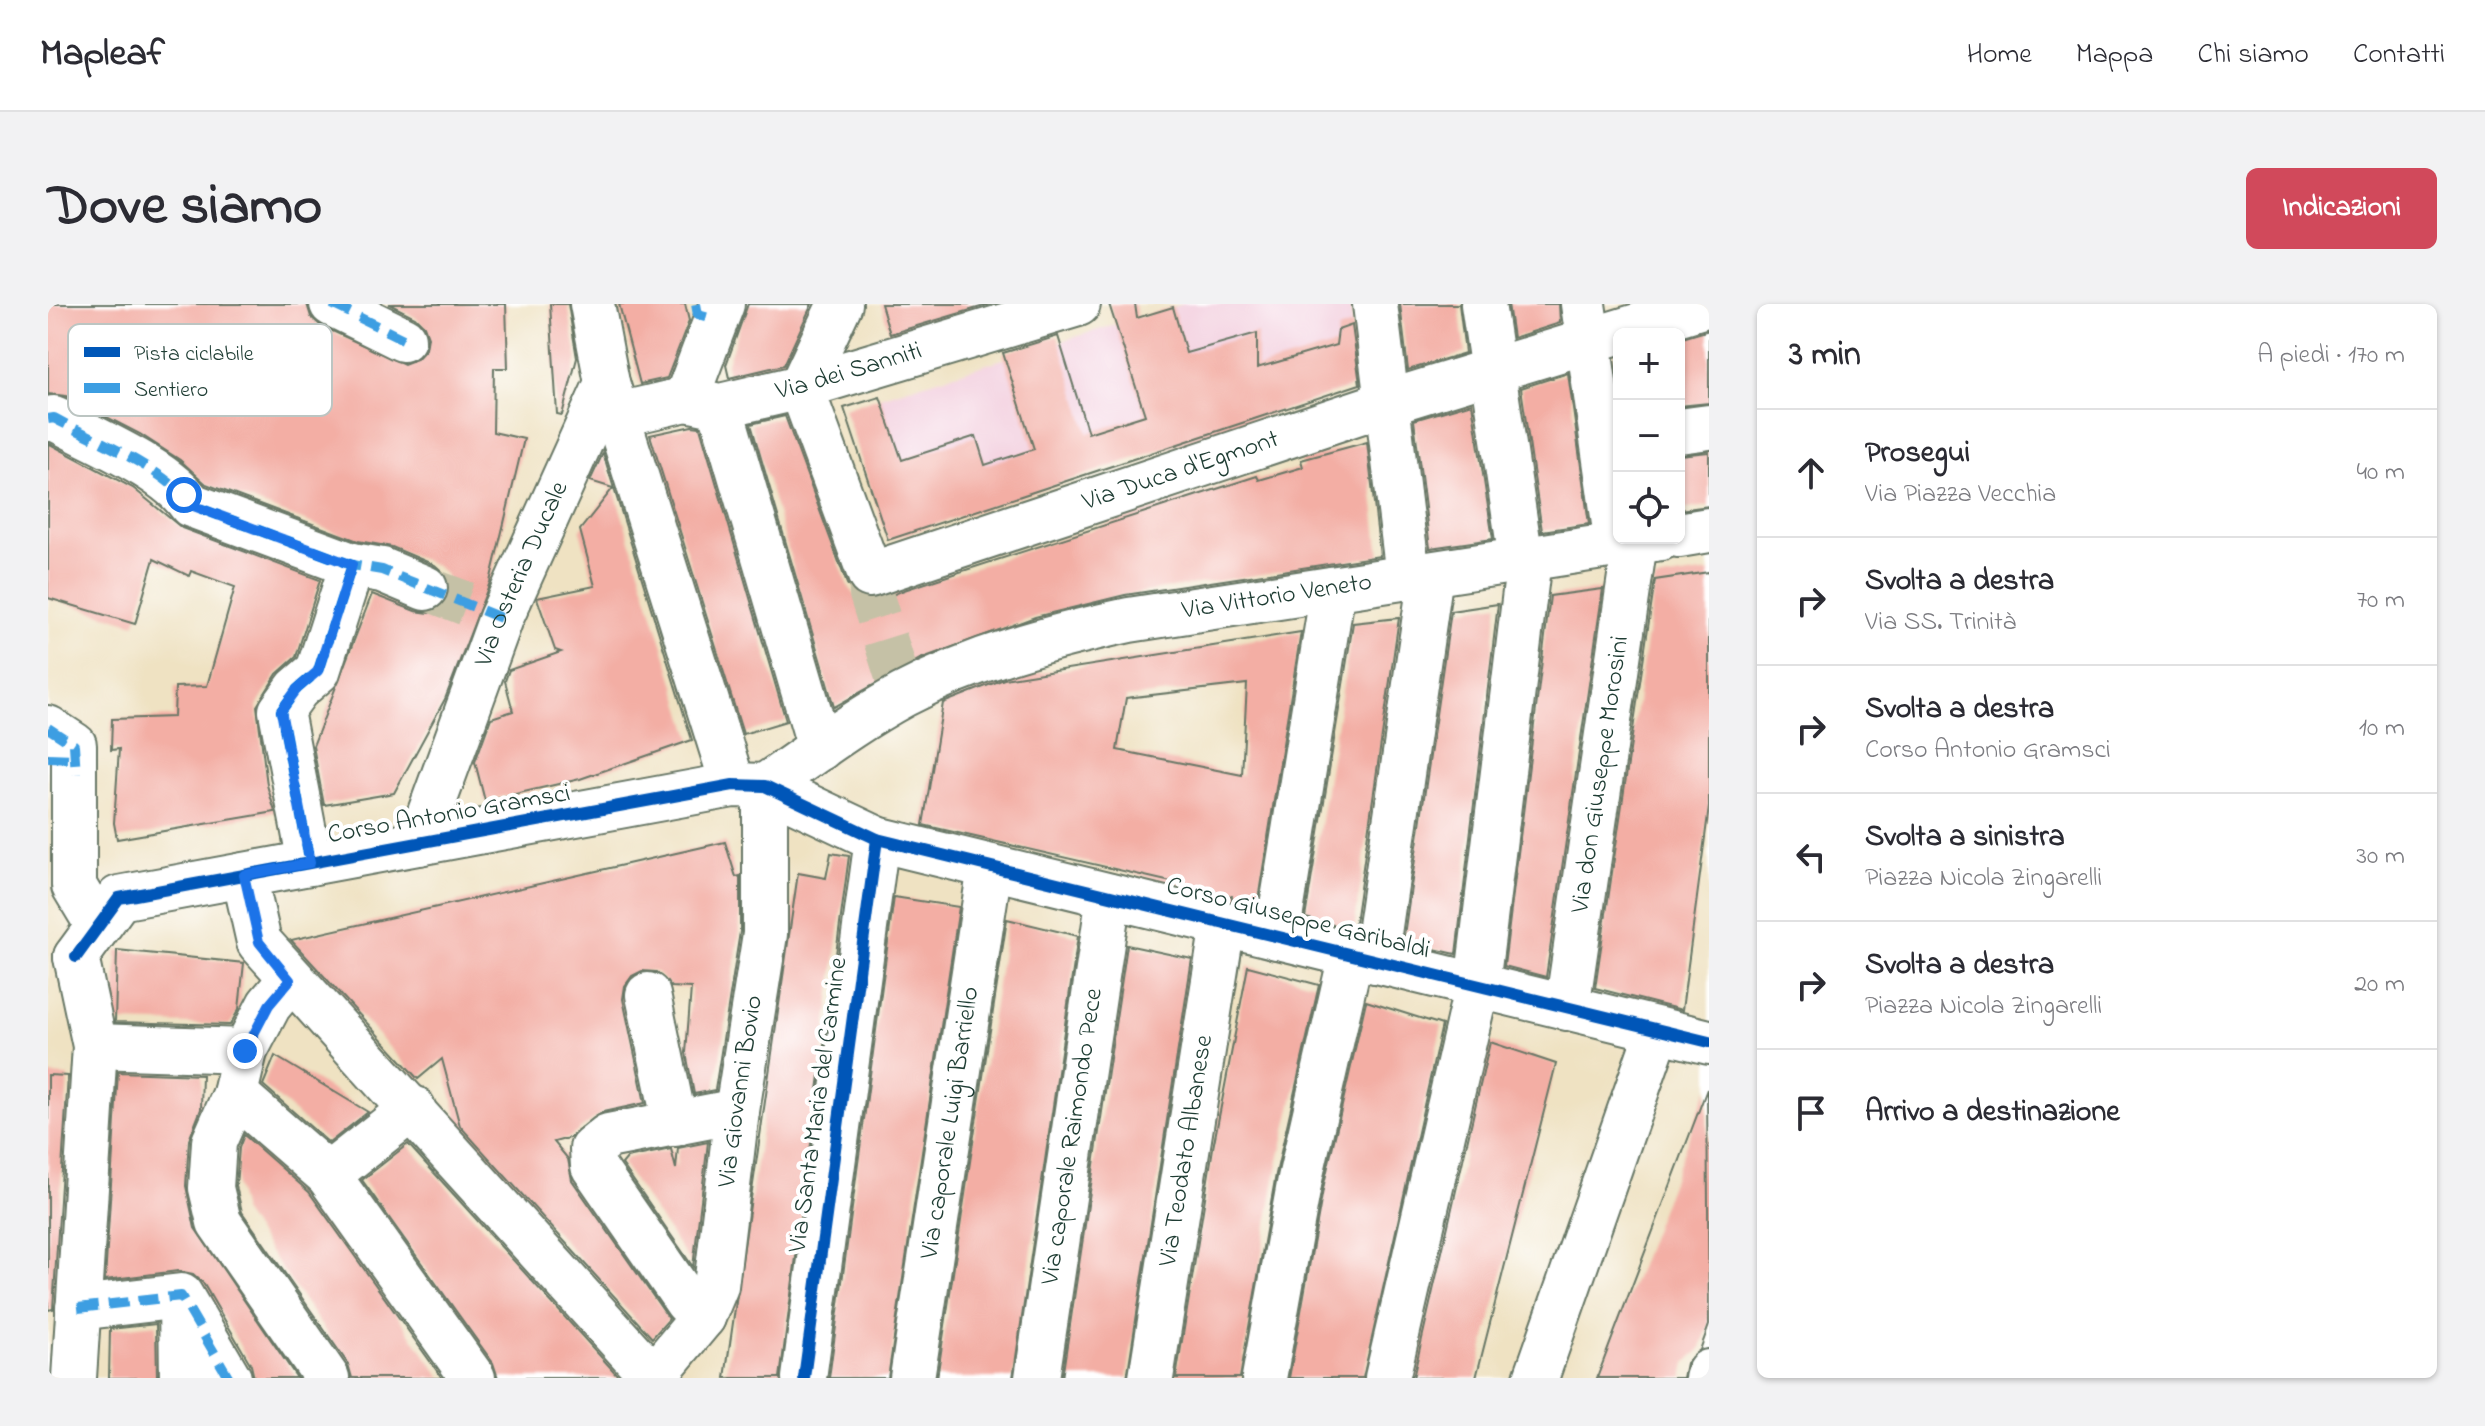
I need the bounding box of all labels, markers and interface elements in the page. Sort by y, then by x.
text: Mapleaf [40,27,165,83]
text: Home [1967,35,2032,76]
text: Mappa [2076,35,2153,76]
text: Chi siamo [2197,35,2309,76]
text: Contatti [2353,35,2445,76]
text: Dove siamo [48,168,322,249]
button: Indicazioni [2246,168,2437,249]
legend [68,324,332,416]
map controls [1613,328,1685,544]
button: + [1613,328,1685,400]
text: 3 min [1789,331,1861,381]
street label: Via dei Sanniti [771,333,927,411]
text: A piedi · 170 m [2257,337,2405,375]
text: Pista ciclabile [134,339,254,371]
text: Sentiero [134,375,208,407]
button: − [1613,400,1685,472]
street label: Via Duca d'Egmont [1077,421,1284,522]
text: Prosegui [1865,432,1970,476]
icon: ahead [1789,451,1833,495]
text: 40 m [2356,454,2405,492]
button: locate [1613,472,1685,544]
street label: Via Osteria Ducale [465,475,579,673]
text: Via Piazza Vecchia [1865,476,2056,514]
route start [166,477,202,513]
text: Svolta a destra [1865,560,2054,604]
street label: Via Vittorio Veneto [1179,564,1374,631]
icon: right [1789,579,1833,623]
text: 70 m [2356,582,2405,620]
text: Via SS. Trinità [1865,604,2016,642]
street label: Via don Giuseppe Morosini [1562,633,1640,917]
text: Svolta a destra [1865,688,2054,732]
icon: right [1789,707,1833,751]
text: 10 m [2359,710,2405,748]
text: Corso Antonio Gramsci [1865,732,2111,770]
street label: Corso Antonio Gramsci [325,775,573,855]
text: Svolta a sinistra [1865,816,2065,860]
icon: left [1789,835,1833,879]
text: 30 m [2356,838,2405,876]
text: Piazza Nicola Zingarelli [1865,860,2102,898]
street label: Corso Giuseppe Garibaldi [1162,868,1434,970]
text: Svolta a destra [1865,944,2054,988]
street label: Via Santa Maria del Carmine [779,955,859,1256]
icon: right [1789,963,1833,1007]
text: 20 m [2354,966,2405,1004]
street label: Via caporale Luigi Barriello [911,984,990,1263]
street label: Via caporale Raimondo Pece [1032,985,1114,1289]
text: Piazza Nicola Zingarelli [1865,988,2102,1026]
street label: Via Giovanni Bovio [709,993,774,1190]
street label: Via Teodato Albanese [1150,1032,1224,1270]
route end [227,1033,263,1069]
icon: arrive [1789,1091,1833,1135]
text: Arrivo a destinazione [1865,1091,2120,1135]

